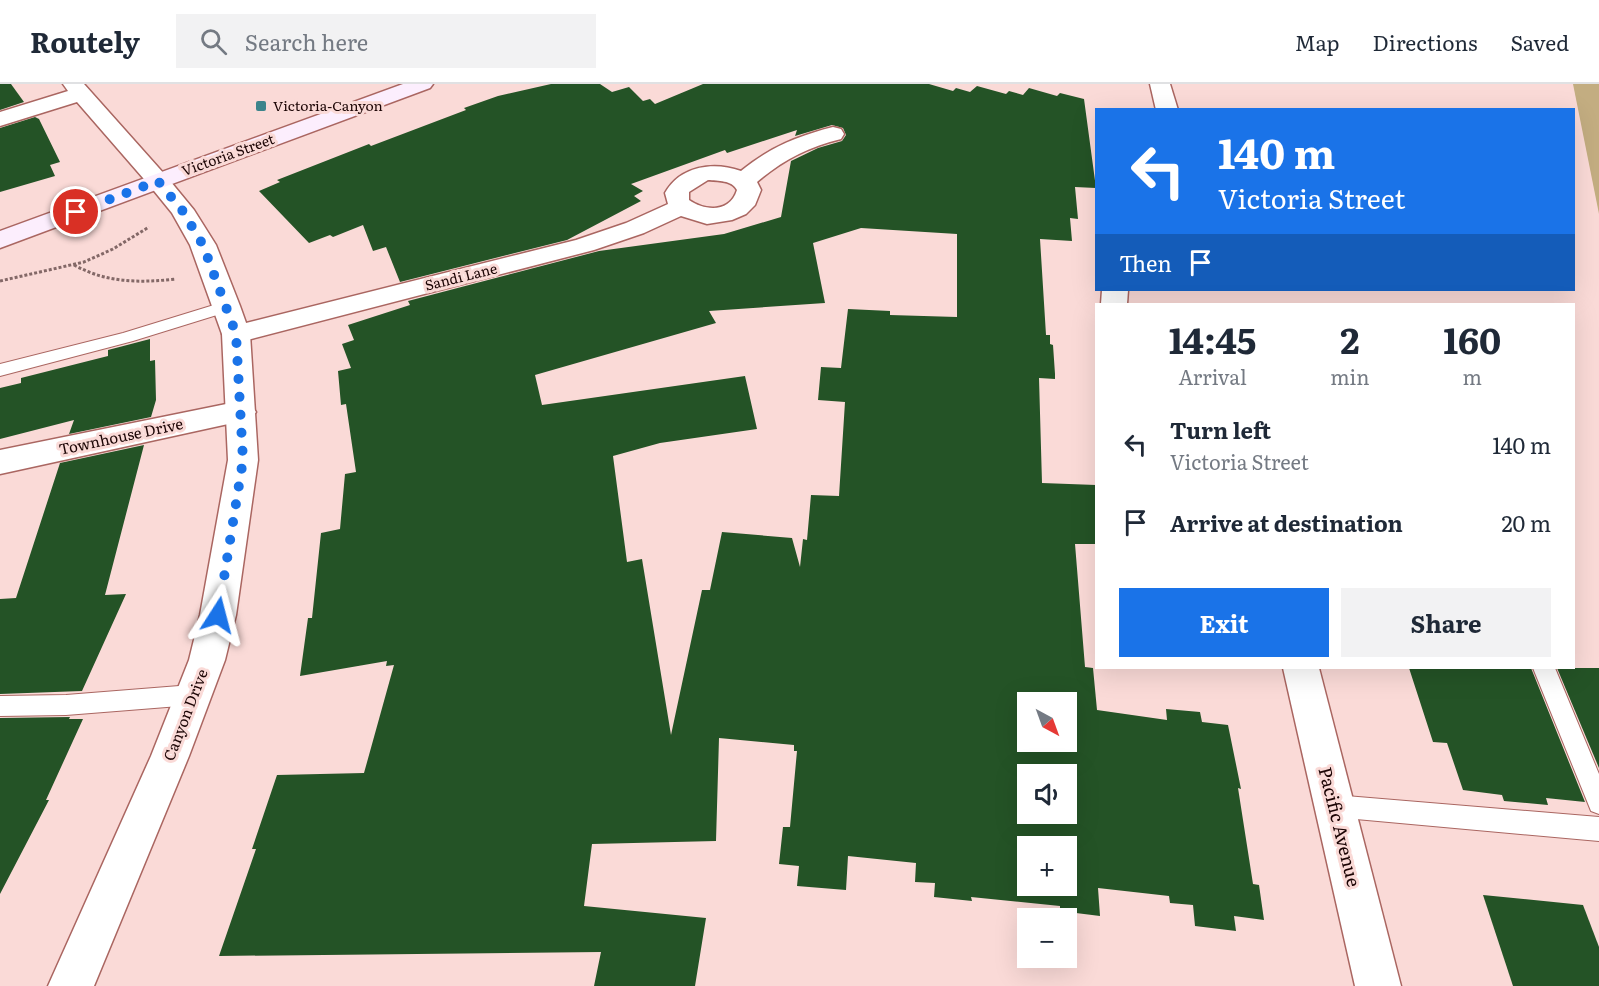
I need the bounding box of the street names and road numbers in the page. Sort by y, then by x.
street label: Victoria Street [179,128,277,180]
street label: Sandi Lane [423,257,499,295]
street label: Townhouse Drive [56,411,185,460]
street label: Canyon Drive [157,665,213,764]
street label: Pacific Avenue [1313,764,1368,889]

